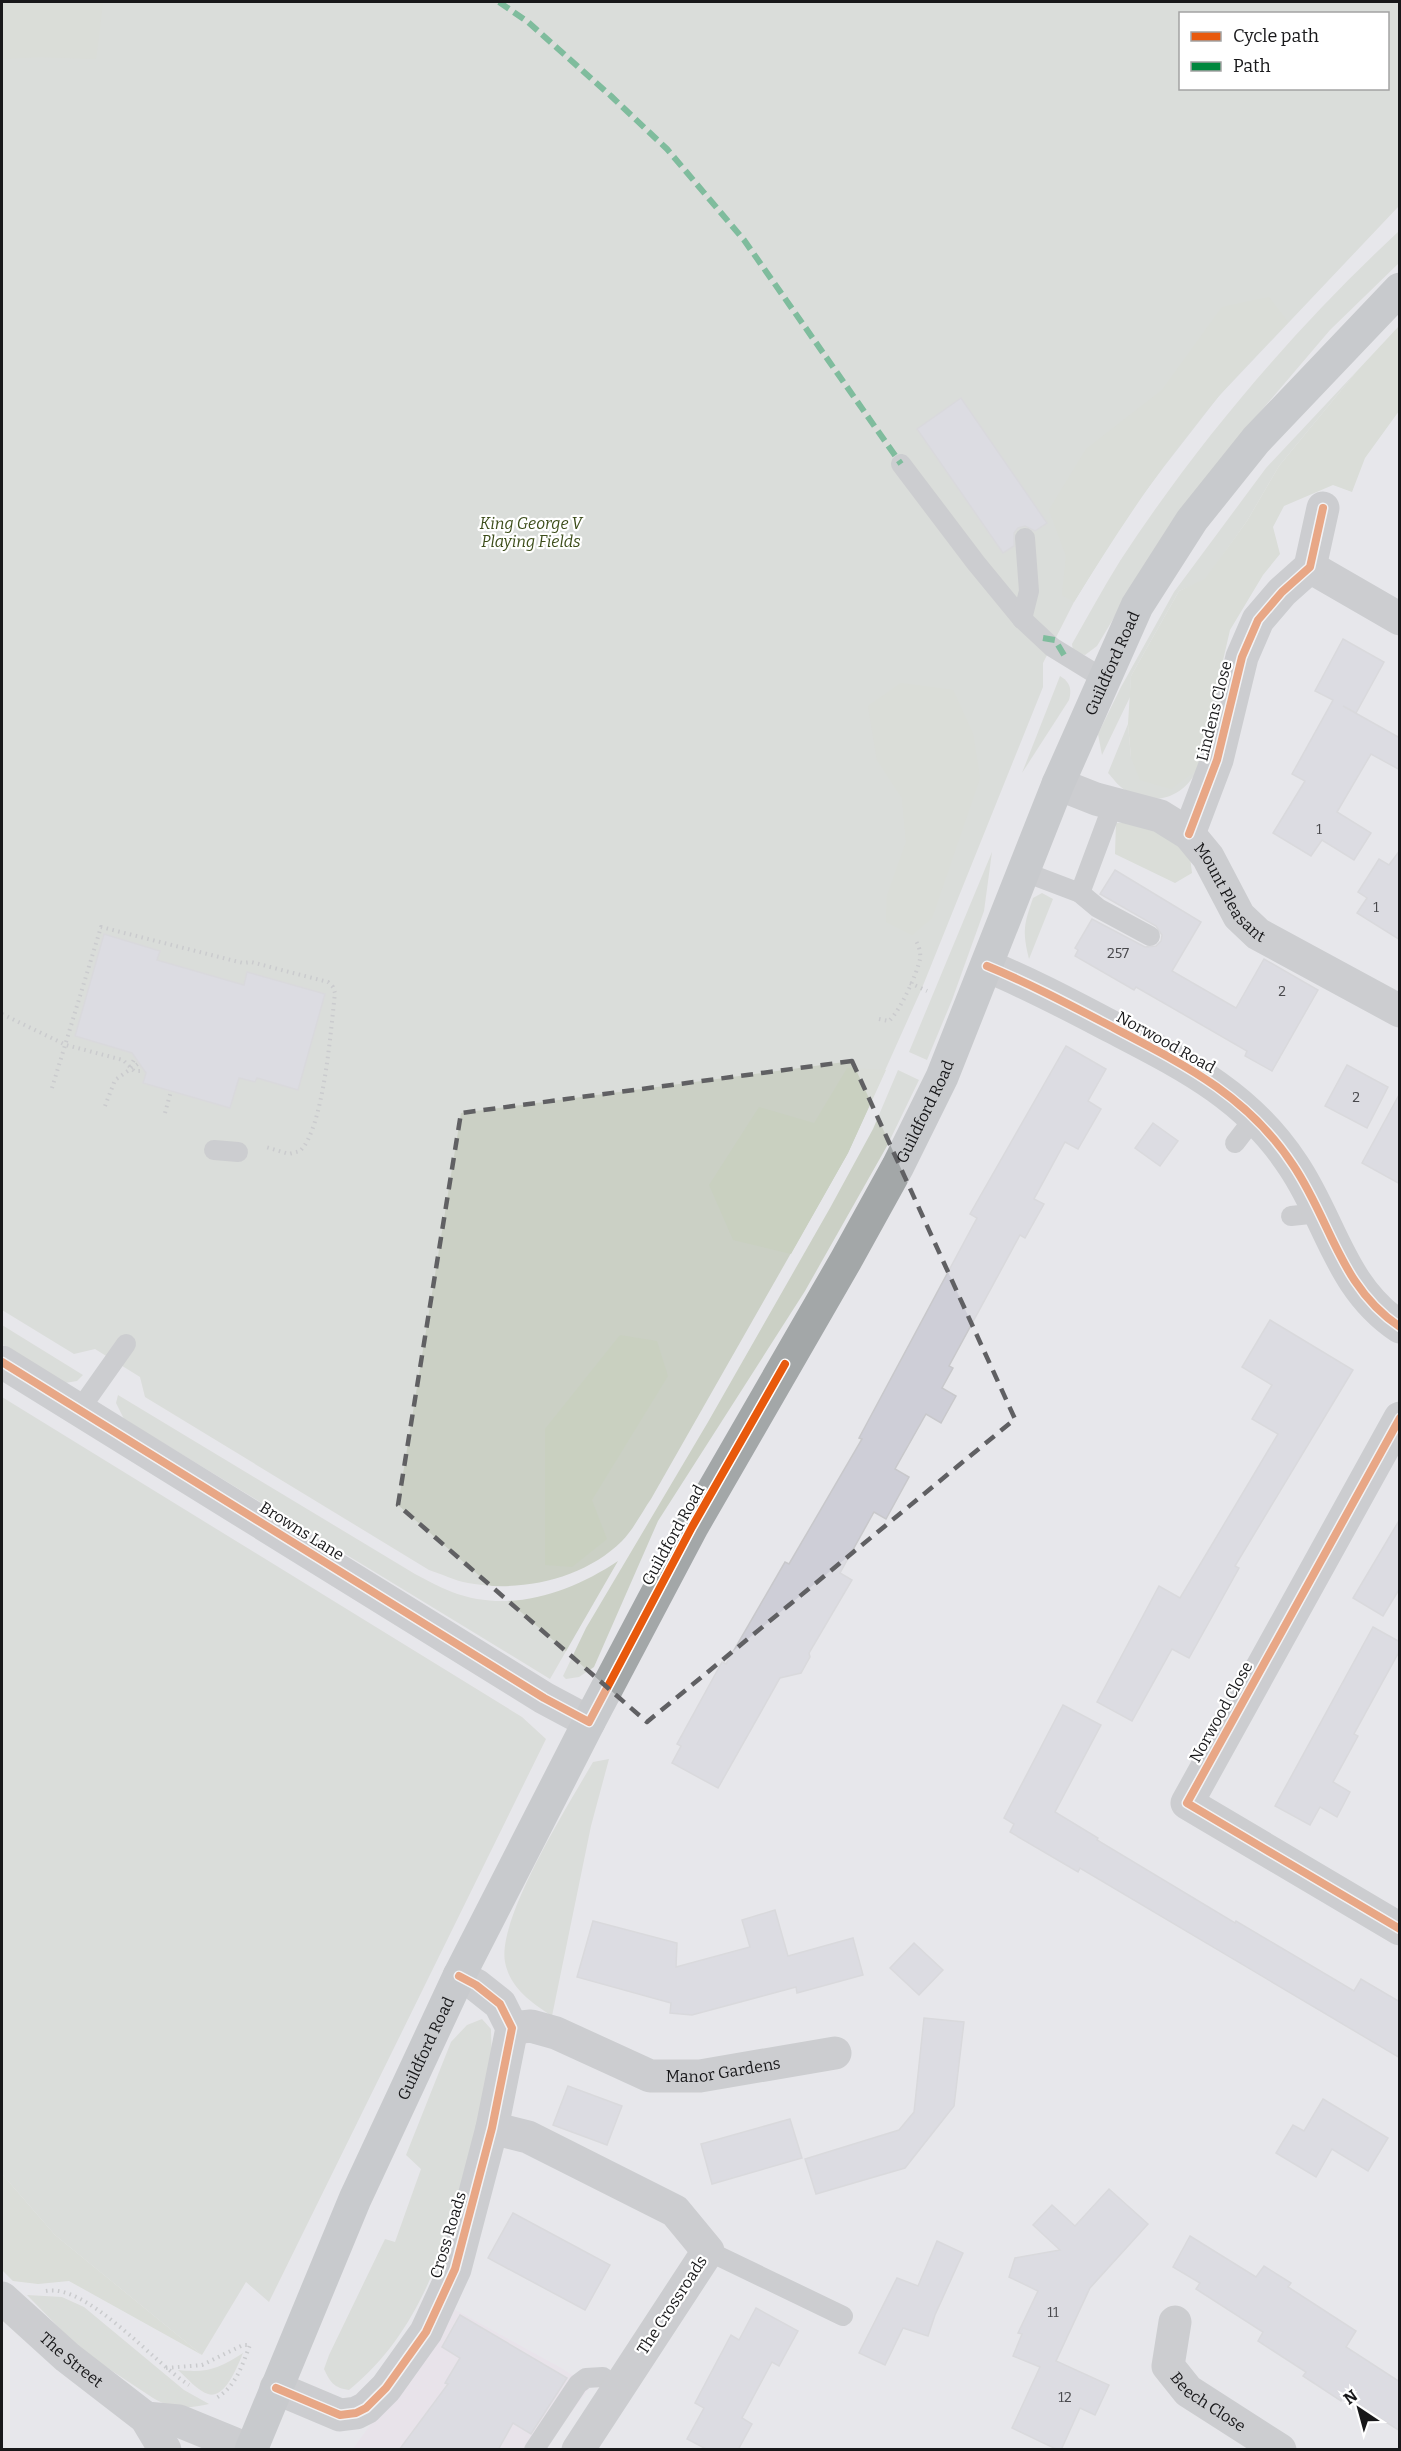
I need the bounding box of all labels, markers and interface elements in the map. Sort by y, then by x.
legend [1179,12,1389,90]
text: Cycle path [1233,25,1319,47]
text: Path [1233,55,1271,77]
park label: King George V Playing Fields [480,514,584,551]
street label: Guildford Road [1080,608,1143,718]
street label: Lindens Close [1192,659,1236,763]
house number: 1 [1316,821,1322,838]
street label: Mount Pleasant [1190,839,1269,946]
house number: 1 [1373,899,1379,916]
house number: 257 [1107,945,1129,962]
house number: 2 [1278,983,1286,1000]
street label: Norwood Road [1113,1007,1219,1077]
street label: Guildford Road [892,1057,957,1166]
house number: 2 [1352,1089,1360,1106]
street label: Guildford Road [638,1481,709,1589]
street label: Browns Lane [256,1498,348,1564]
street label: Norwood Close [1185,1658,1257,1766]
street label: Guildford Road [393,1993,458,2103]
street label: Manor Gardens [666,2053,782,2086]
street label: Cross Roads [426,2189,470,2281]
street label: The Crossroads [633,2252,711,2358]
house number: 11 [1047,2304,1059,2321]
street label: The Street [36,2328,107,2391]
street label: Beech Close [1167,2368,1249,2435]
north arrow [1329,2379,1389,2439]
text: N [1340,2386,1361,2409]
house number: 12 [1058,2389,1072,2406]

